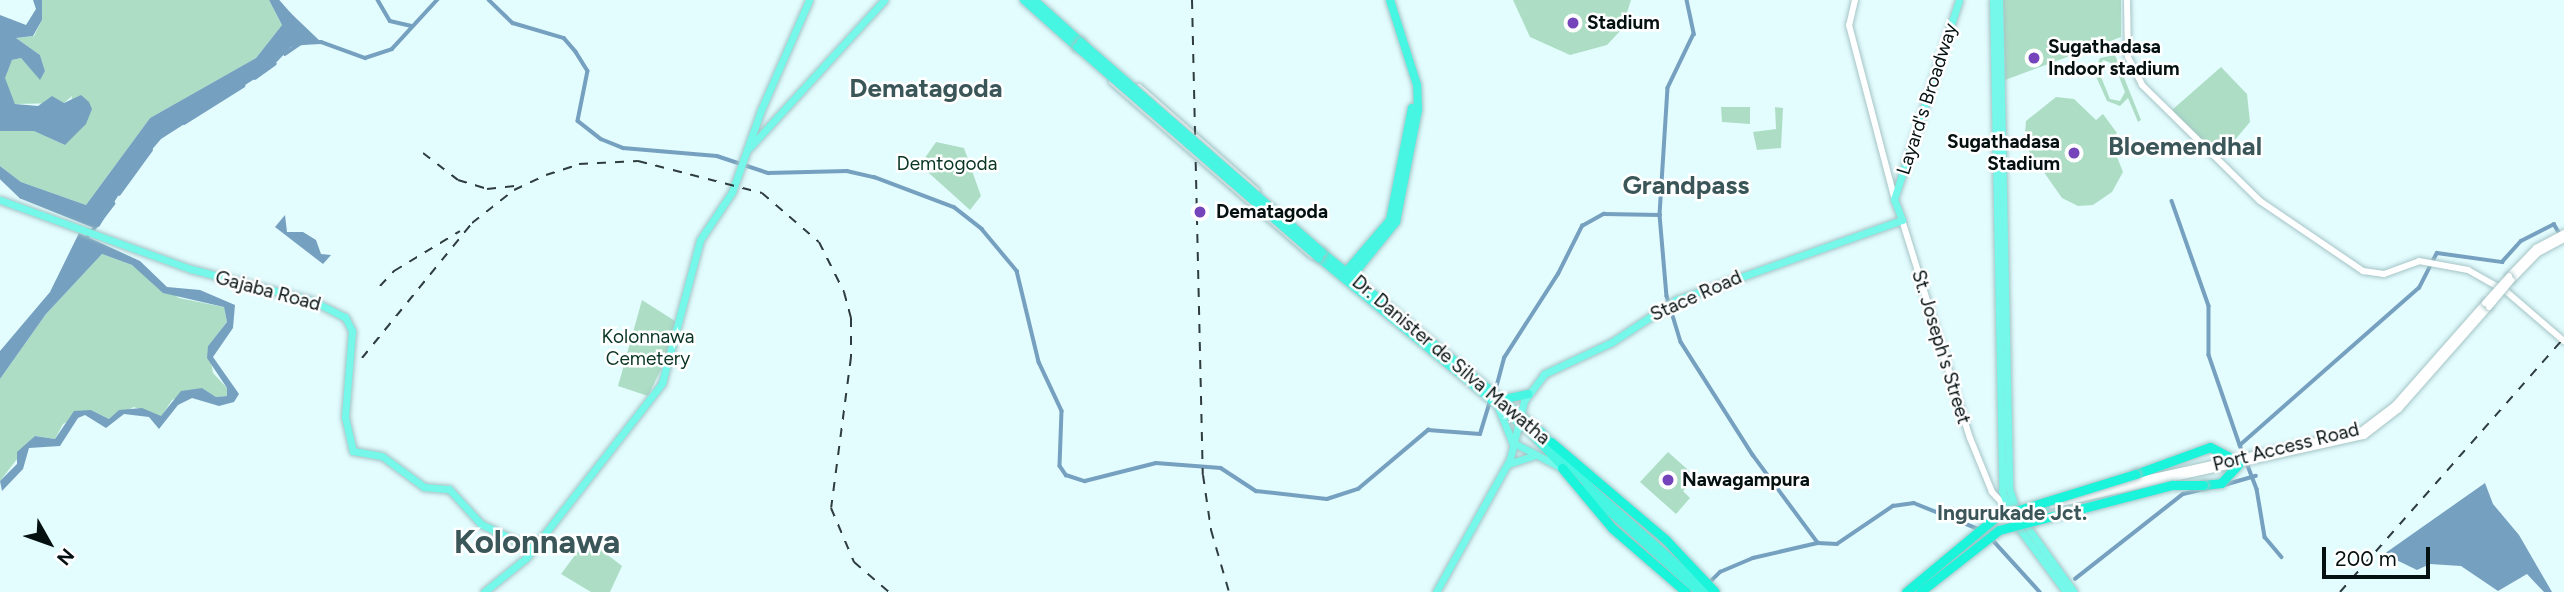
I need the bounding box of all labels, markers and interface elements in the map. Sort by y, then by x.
place label: Stadium [1587,12,1660,34]
marker: Stadium [1565,15,1581,31]
street label: Layard's Broadway [1892,20,1962,178]
place label: Sugathadasa Indoor stadium [2048,36,2179,80]
marker: Sugathadasa Indoor stadium [2026,50,2042,66]
district label: Dematagoda [849,73,1003,105]
place label: Sugathadasa Stadium [1947,131,2060,175]
district label: Bloemendhal [2108,131,2262,163]
marker: Sugathadasa Stadium [2066,145,2082,161]
park label: Demtogoda [897,153,997,175]
district label: Grandpass [1623,170,1749,202]
place label: Dematagoda [1216,201,1328,223]
marker: Dematagoda [1190,202,1210,222]
street label: Gajaba Road [213,266,323,316]
street label: Stace Road [1647,266,1745,326]
street label: St. Joseph's Street [1907,267,1975,427]
street label: Dr. Danister de Silva Mawatha [1347,270,1555,450]
park label: Kolonnawa Cemetery [602,326,694,370]
street label: Port Access Road [2211,418,2361,476]
place label: Nawagampura [1682,469,1810,491]
marker: Nawagampura [1660,472,1676,488]
district label: Ingurukade Jct. [1937,500,2087,526]
north arrow [14,508,84,578]
district label: Kolonnawa [454,522,620,562]
scale bar [2326,532,2434,576]
text: N [52,544,79,570]
text: 200 m [2335,546,2397,571]

